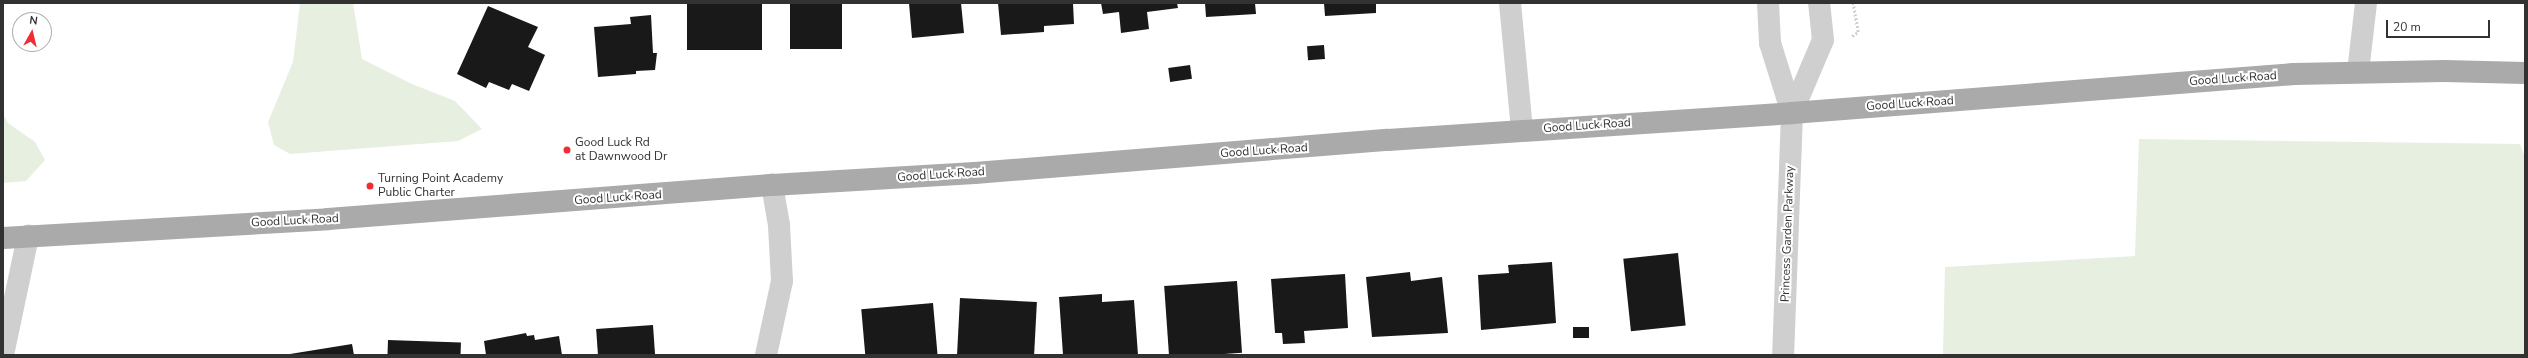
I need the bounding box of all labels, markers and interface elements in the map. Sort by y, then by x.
north arrow [12,12,52,52]
scale bar [2388,12,2492,38]
text: N [28,13,39,29]
text: 20 m [2393,19,2421,35]
street label: Good Luck Road [2189,69,2277,89]
street label: Good Luck Road [1866,94,1954,114]
street label: Good Luck Road [1543,116,1631,136]
place label: Good Luck Rd at Dawnwood Dr [575,136,667,164]
street label: Good Luck Road [1220,141,1308,161]
marker: Good Luck Rd at Dawnwood Dr [562,145,572,155]
street label: Good Luck Road [897,165,985,185]
street label: Princess Garden Parkway [1778,165,1798,303]
place label: Turning Point Academy Public Charter [378,172,503,200]
marker: Turning Point Academy Public Charter [365,181,375,191]
street label: Good Luck Road [574,188,662,208]
street label: Good Luck Road [251,212,339,230]

